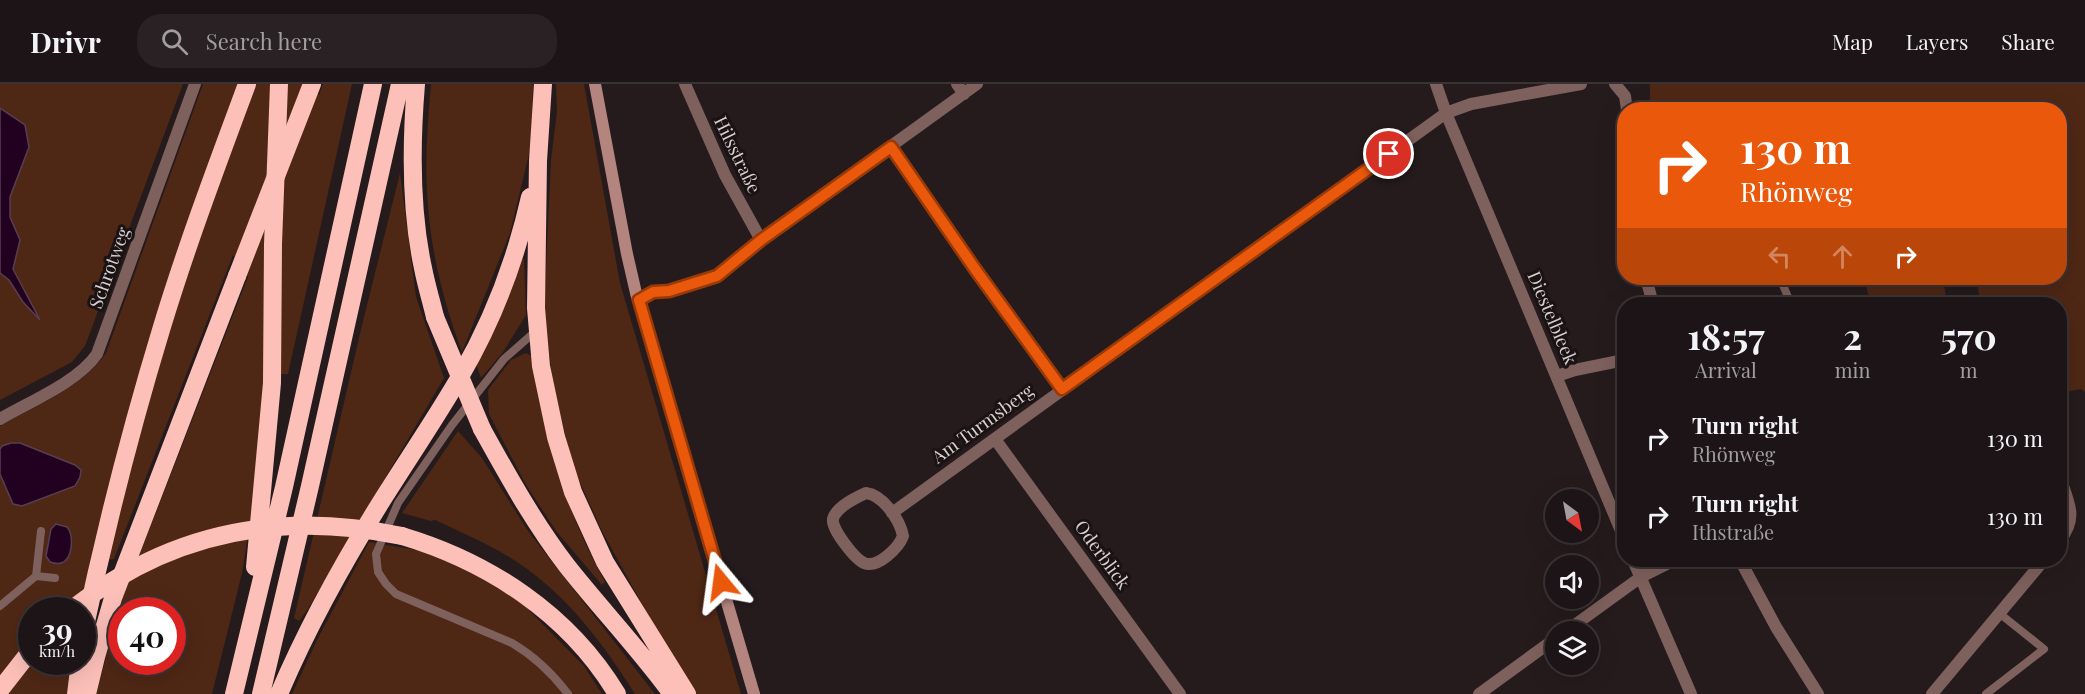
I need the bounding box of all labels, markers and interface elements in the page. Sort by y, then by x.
search box [137,14,557,68]
text: Drivr [30,23,101,60]
icon: search [158,25,191,58]
text: Search here [206,26,322,56]
text: Map [1832,27,1873,55]
text: Layers [1906,27,1968,55]
text: Share [2001,27,2055,55]
street label: Hilsstraße [709,112,767,197]
text: 130 m [1740,119,1851,175]
icon: right [1641,126,1719,204]
pin [1363,128,1414,179]
icon: arrive [1372,137,1405,170]
text: Rhönweg [1740,173,1853,209]
street label: Schrotweg [83,223,135,312]
icon: left [1763,240,1796,273]
icon: ahead [1826,240,1859,273]
icon: right [1889,240,1922,273]
street label: Diestelbleek [1523,267,1583,368]
text: 18:57 [1687,311,1765,359]
text: 2 [1843,311,1862,359]
text: 570 [1941,311,1997,359]
text: Arrival [1695,356,1757,383]
text: min [1835,356,1870,383]
text: m [1960,356,1978,383]
street label: Am Turmsberg [926,378,1039,469]
text: Turn right [1692,410,1798,440]
icon: right [1641,422,1674,455]
text: 130 m [1987,423,2043,453]
text: Rhönweg [1692,440,1775,467]
text: Turn right [1692,488,1798,518]
north arrow [1545,489,1599,543]
map controls [1545,489,1599,675]
icon: right [1641,500,1674,533]
text: 130 m [1987,501,2043,531]
street label: Oderblick [1070,515,1136,594]
text: Ithstraße [1692,518,1774,545]
position arrow [689,550,753,614]
button: sound [1545,555,1599,609]
speed limit sign: 40 [108,597,186,675]
text: 39 [41,609,73,649]
button: layers [1545,621,1599,675]
text: km/h [39,641,75,661]

